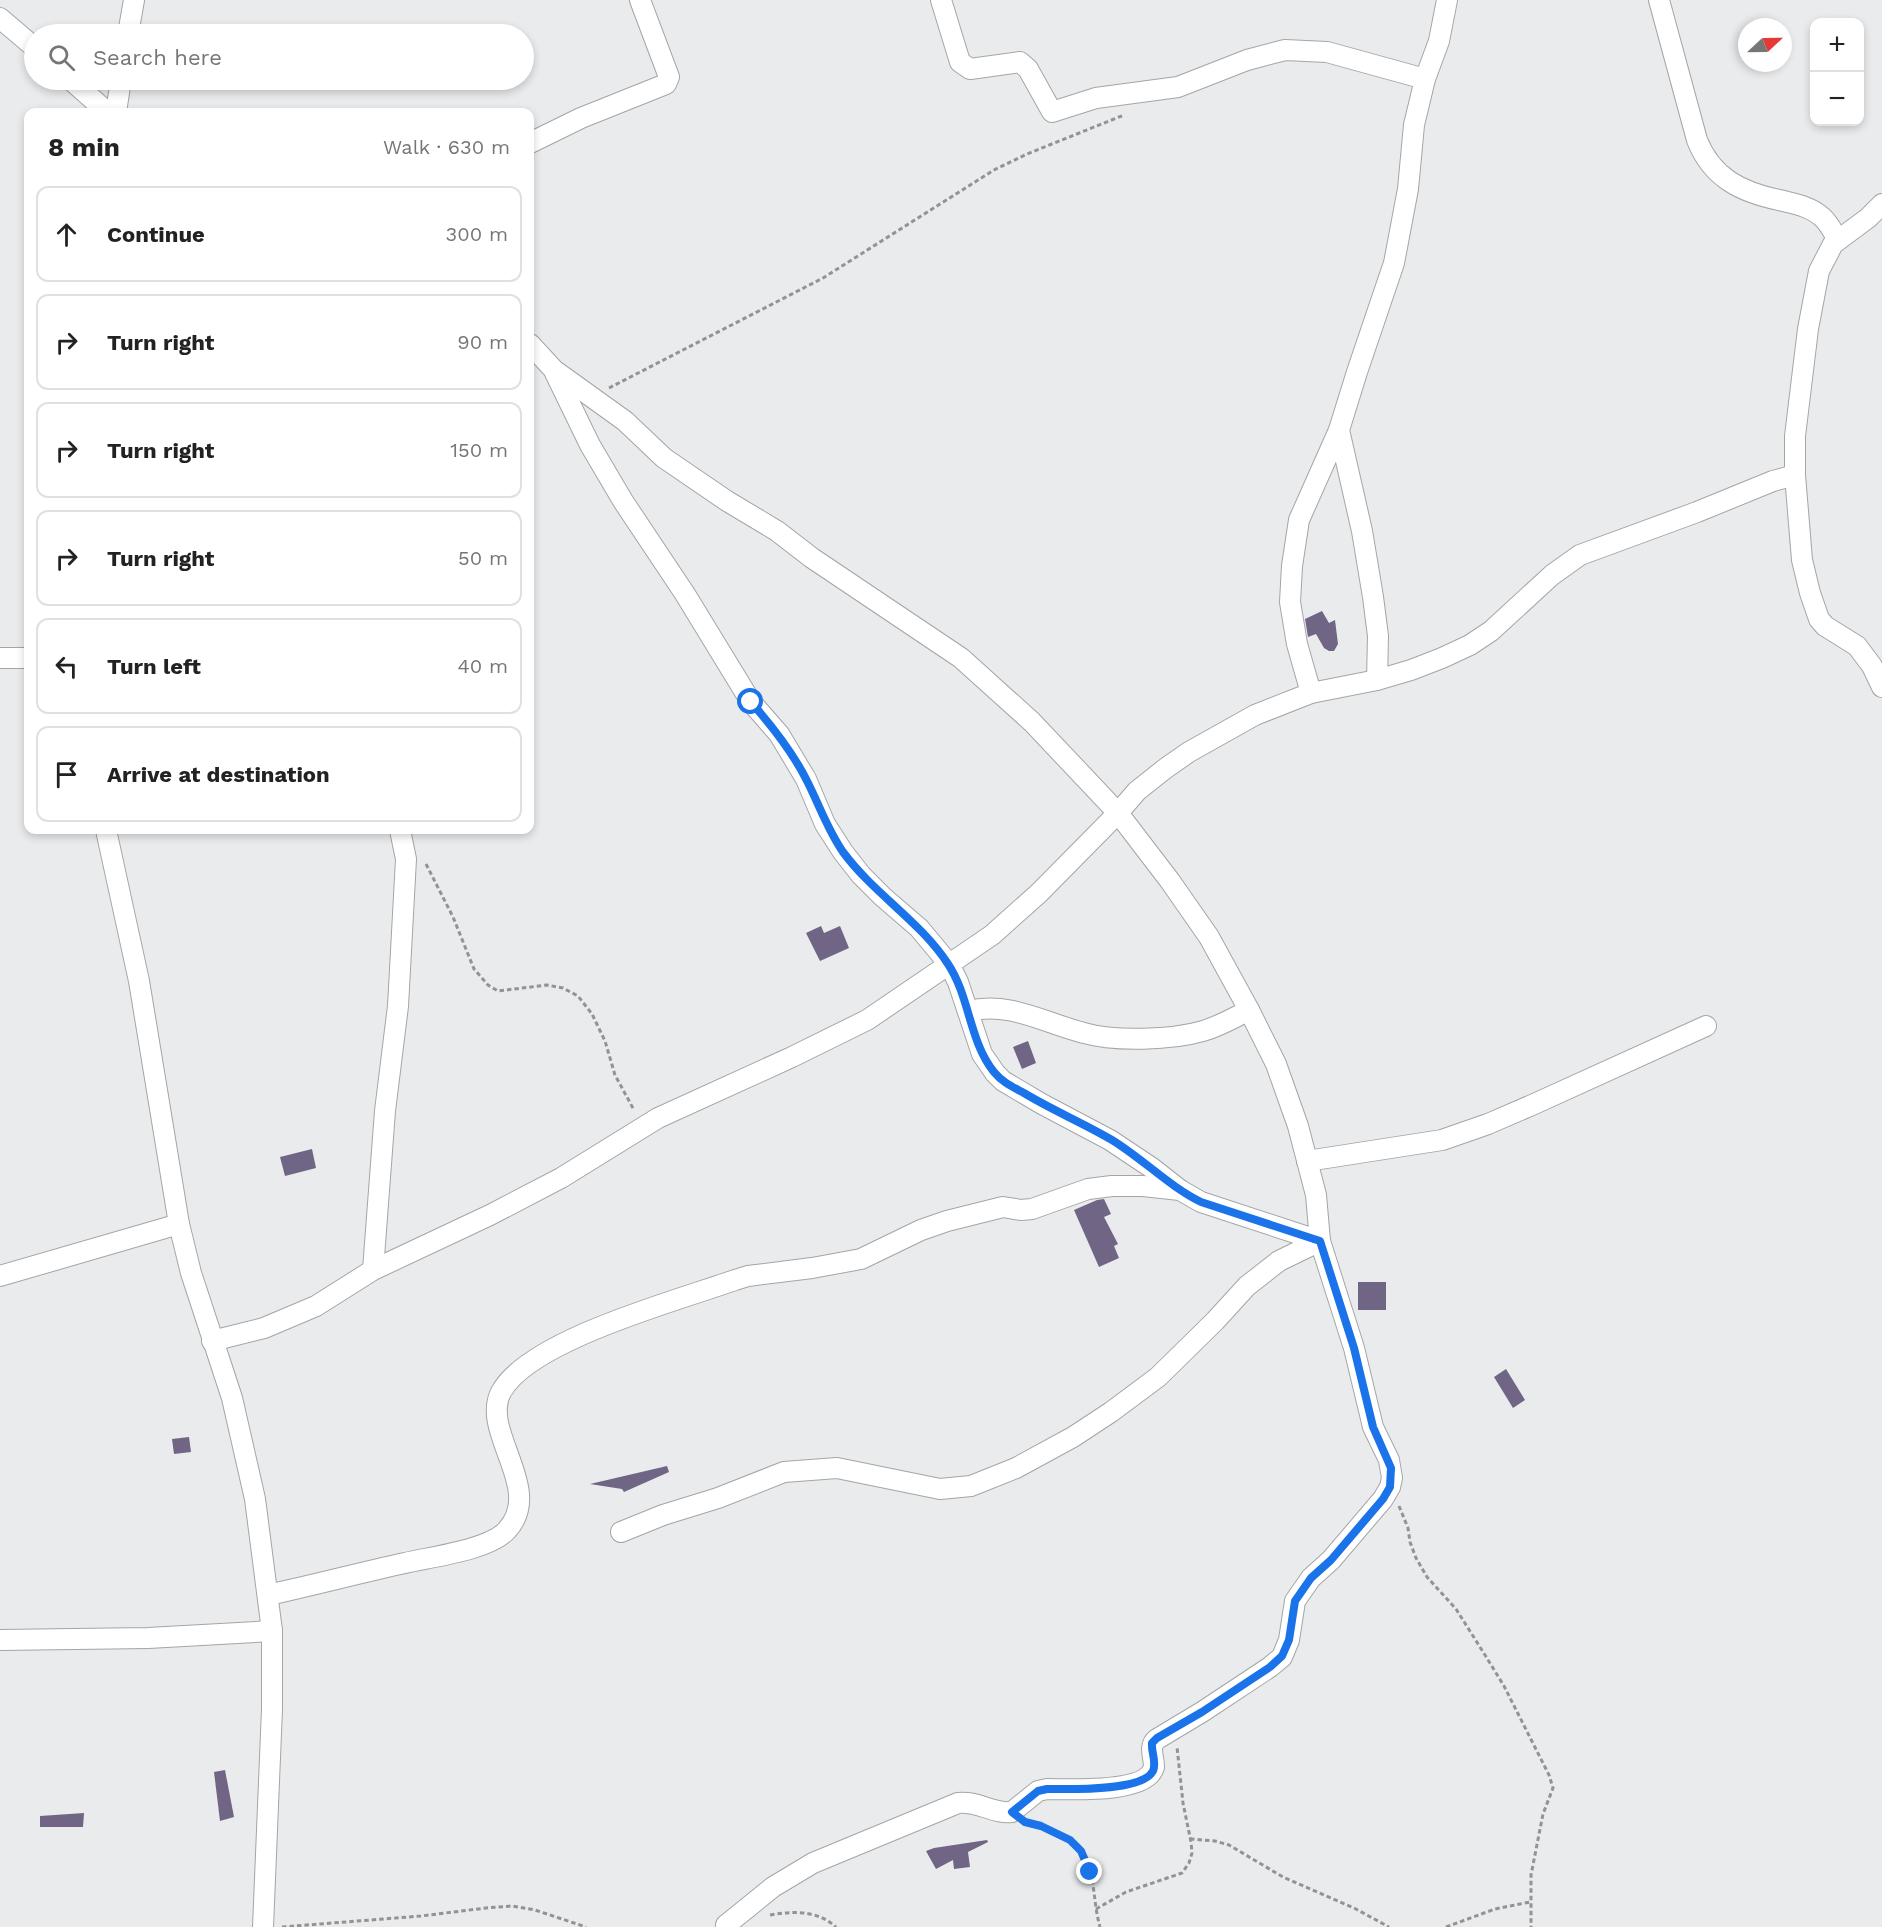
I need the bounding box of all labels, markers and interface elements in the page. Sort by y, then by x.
north arrow [1738,18,1792,72]
map controls [1810,18,1864,126]
button: + [1810,18,1864,72]
search box [24,24,534,90]
icon: search [45,41,78,74]
text: Search here [93,45,222,70]
button: − [1810,72,1864,126]
text: 8 min [48,132,120,162]
text: Walk · 630 m [383,135,510,159]
icon: ahead [50,218,83,251]
text: Continue [107,222,205,247]
text: 300 m [446,222,508,246]
icon: right [50,326,83,359]
text: Turn right [107,330,214,355]
text: 90 m [457,330,508,354]
icon: right [50,434,83,467]
text: Turn right [107,438,214,463]
text: 150 m [450,438,508,462]
icon: right [50,542,83,575]
text: Turn right [107,546,214,571]
text: 50 m [458,546,508,570]
icon: left [50,650,83,683]
text: Turn left [107,654,201,679]
text: 40 m [457,654,508,678]
route start [737,688,763,714]
icon: arrive [50,758,83,791]
text: Arrive at destination [107,762,330,787]
route end [1076,1858,1102,1884]

